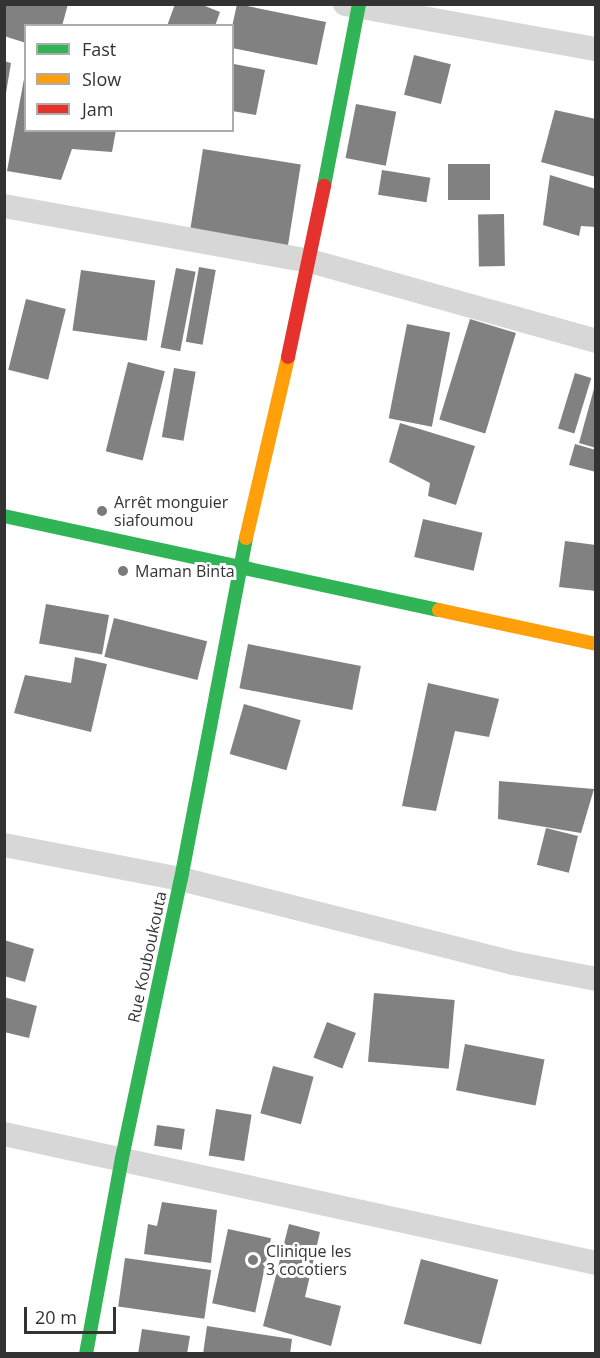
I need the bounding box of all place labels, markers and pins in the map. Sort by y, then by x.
place label: Arrêt monguier siafoumou [114,492,228,530]
marker: Arrêt monguier siafoumou [95,504,109,518]
place label: Maman Binta [135,561,235,581]
marker: Maman Binta [116,564,130,578]
place label: Clinique les 3 cocotiers [266,1241,351,1279]
marker: Clinique les 3 cocotiers [244,1251,262,1269]

